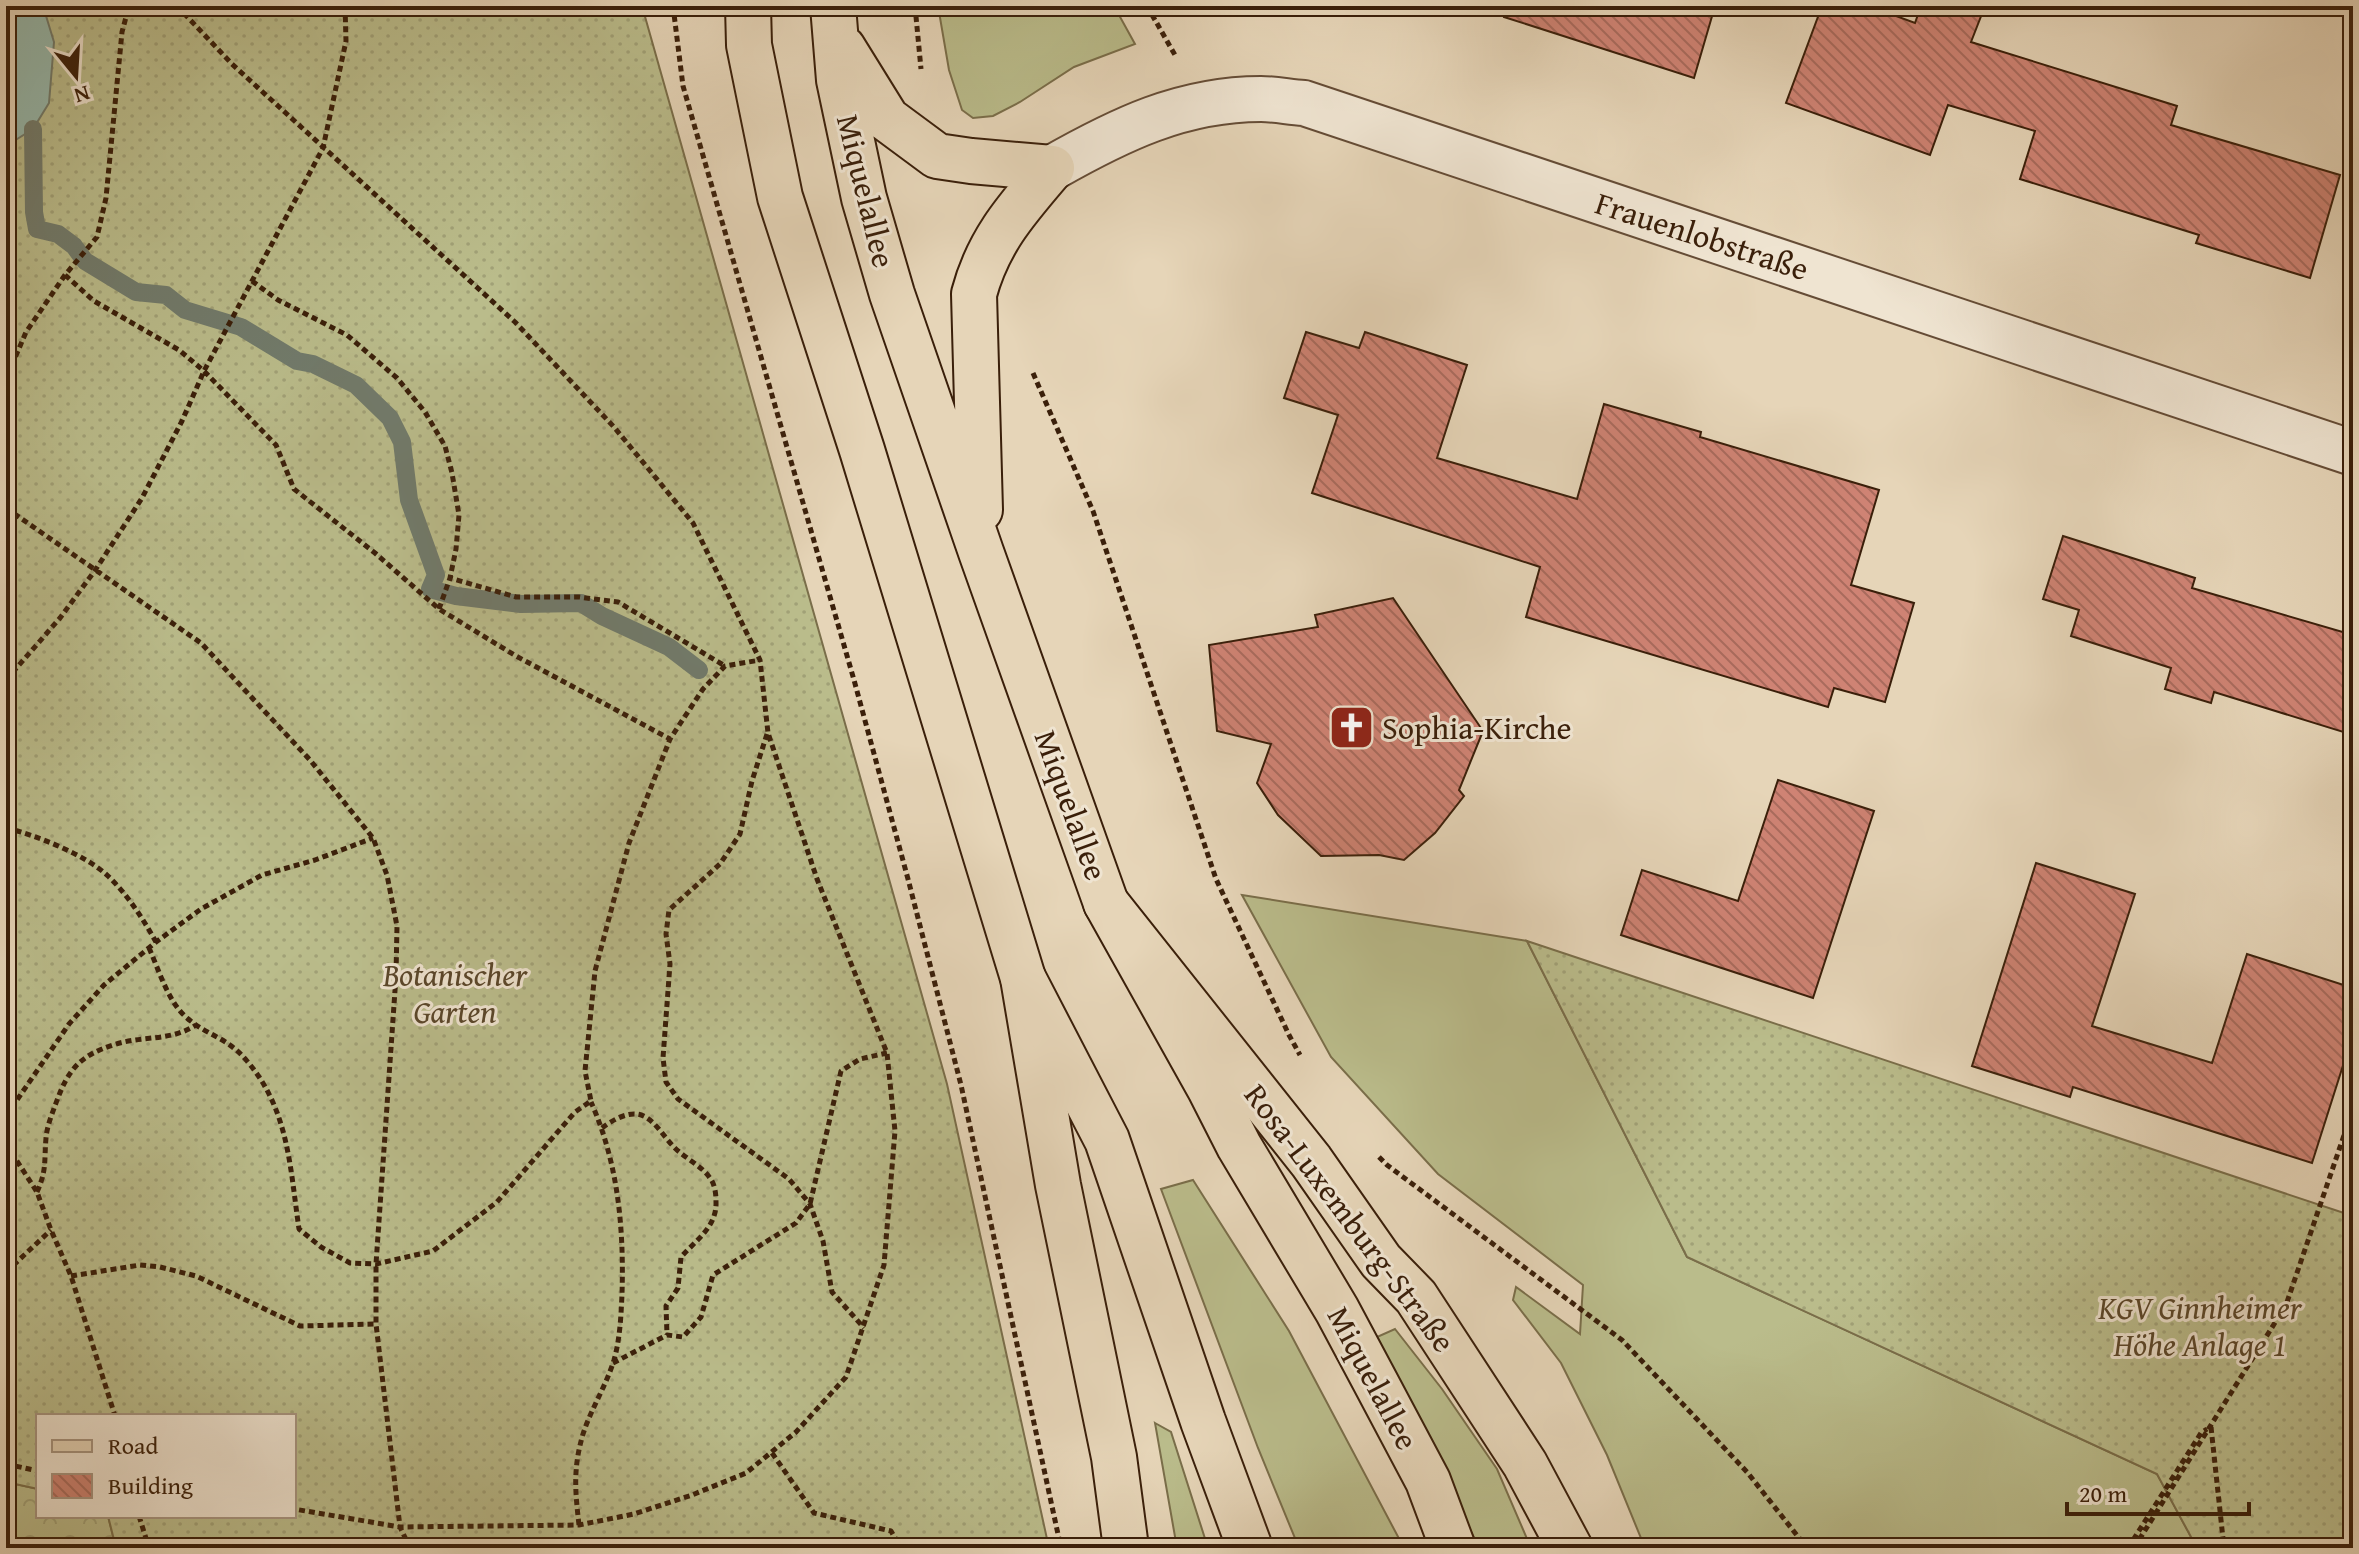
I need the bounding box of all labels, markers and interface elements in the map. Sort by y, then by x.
north arrow [36,36,116,116]
text: N [70,78,94,113]
street label: Miquelallee [825,109,908,272]
street label: Frauenlobstraße [1590,179,1815,292]
church icon: Sophia-Kirche [1327,704,1375,752]
place label: Sophia-Kirche [1382,704,1572,751]
street label: Miquelallee [1023,723,1120,886]
park label: Botanischer Garten [382,951,528,1035]
street label: Rosa-Luxemburg-Straße [1234,1073,1467,1362]
park label: KGV Ginnheimer Höhe Anlage 1 [2097,1284,2303,1368]
street label: Miquelallee [1316,1298,1431,1458]
legend [36,1414,296,1518]
text: Road [108,1428,158,1463]
scale bar [2067,1466,2249,1516]
text: Building [108,1468,193,1503]
text: 20 m [2079,1476,2127,1511]

